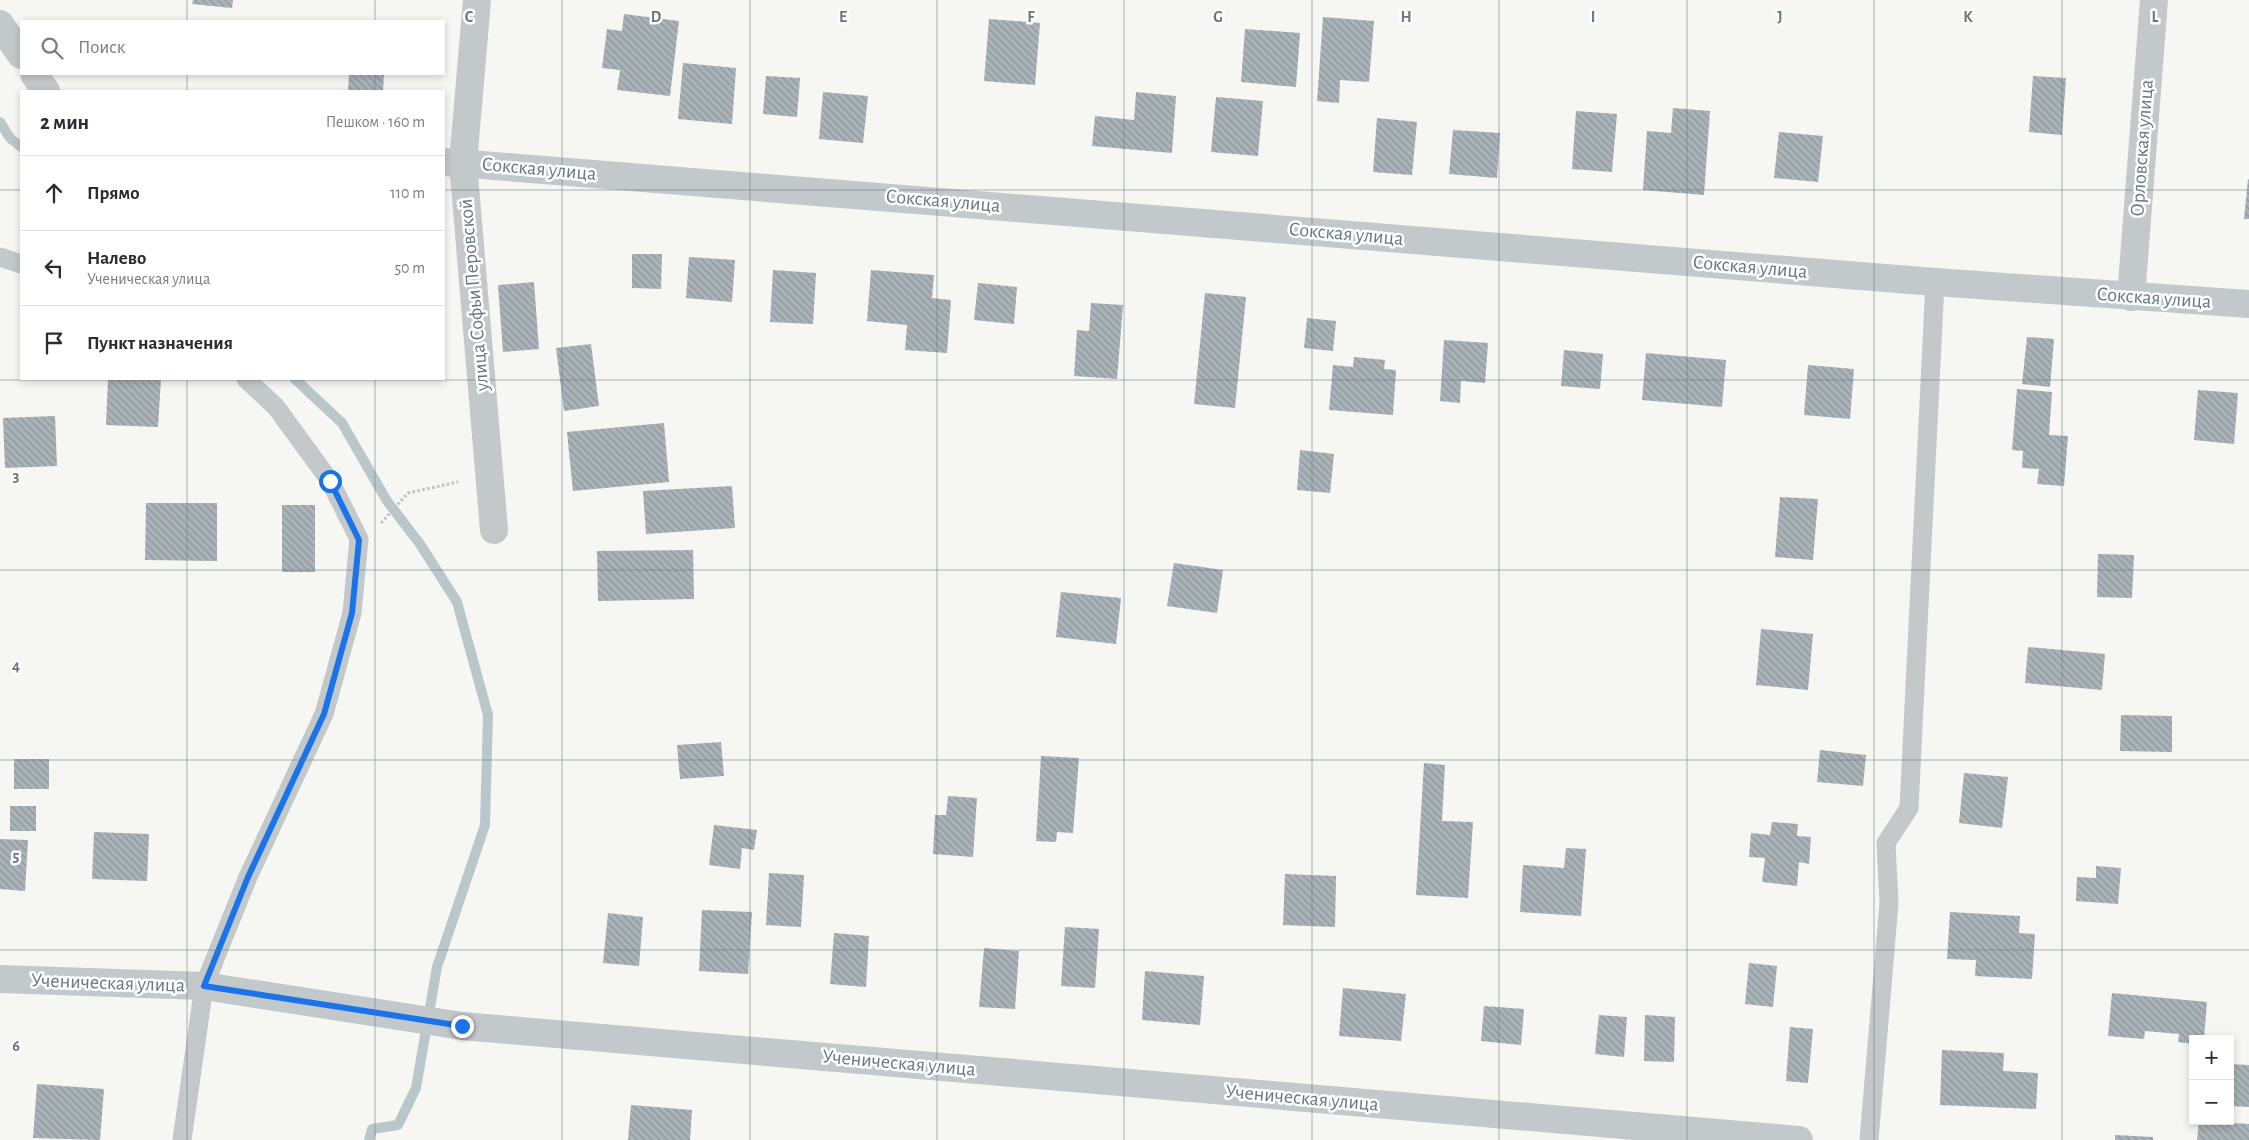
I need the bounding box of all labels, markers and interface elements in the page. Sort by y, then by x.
text: C [465,9,474,25]
text: D [651,9,662,25]
text: E [839,9,847,25]
text: F [1027,9,1035,25]
text: G [1213,9,1223,25]
text: H [1400,9,1412,25]
text: I [1591,9,1595,25]
text: J [1777,9,1783,25]
text: K [1963,9,1973,25]
text: L [2152,9,2159,25]
search box [20,20,445,75]
icon: search [38,34,66,62]
text: Поиск [78,38,125,57]
street label: Орловская улица [2127,79,2157,217]
text: 2 мин [40,112,89,133]
text: Пешком · 160 m [326,114,425,130]
street label: Сокская улица [481,154,597,184]
icon: ahead [40,179,68,207]
text: Прямо [87,184,140,203]
text: 110 m [390,185,425,201]
street label: Сокская улица [885,186,1001,216]
street label: улица Софьи Перовской [456,198,492,393]
street label: Сокская улица [1288,219,1404,249]
text: Налево [87,249,146,268]
street label: Сокская улица [1692,252,1808,282]
icon: left [40,254,68,282]
text: 50 m [394,260,425,276]
text: Ученическая улица [87,271,210,287]
street label: Сокская улица [2096,284,2212,312]
icon: arrive [40,329,68,357]
text: Пункт назначения [87,334,233,353]
text: 3 [13,468,20,484]
route start [319,470,342,493]
text: 4 [12,658,20,674]
text: 5 [13,848,20,864]
street label: Ученическая улица [31,970,185,996]
route end [451,1015,474,1038]
map controls [2189,1035,2234,1125]
button: + [2189,1035,2234,1080]
text: 6 [12,1038,20,1054]
street label: Ученическая улица [821,1046,977,1080]
button: − [2189,1080,2234,1125]
street label: Ученическая улица [1224,1081,1380,1115]

